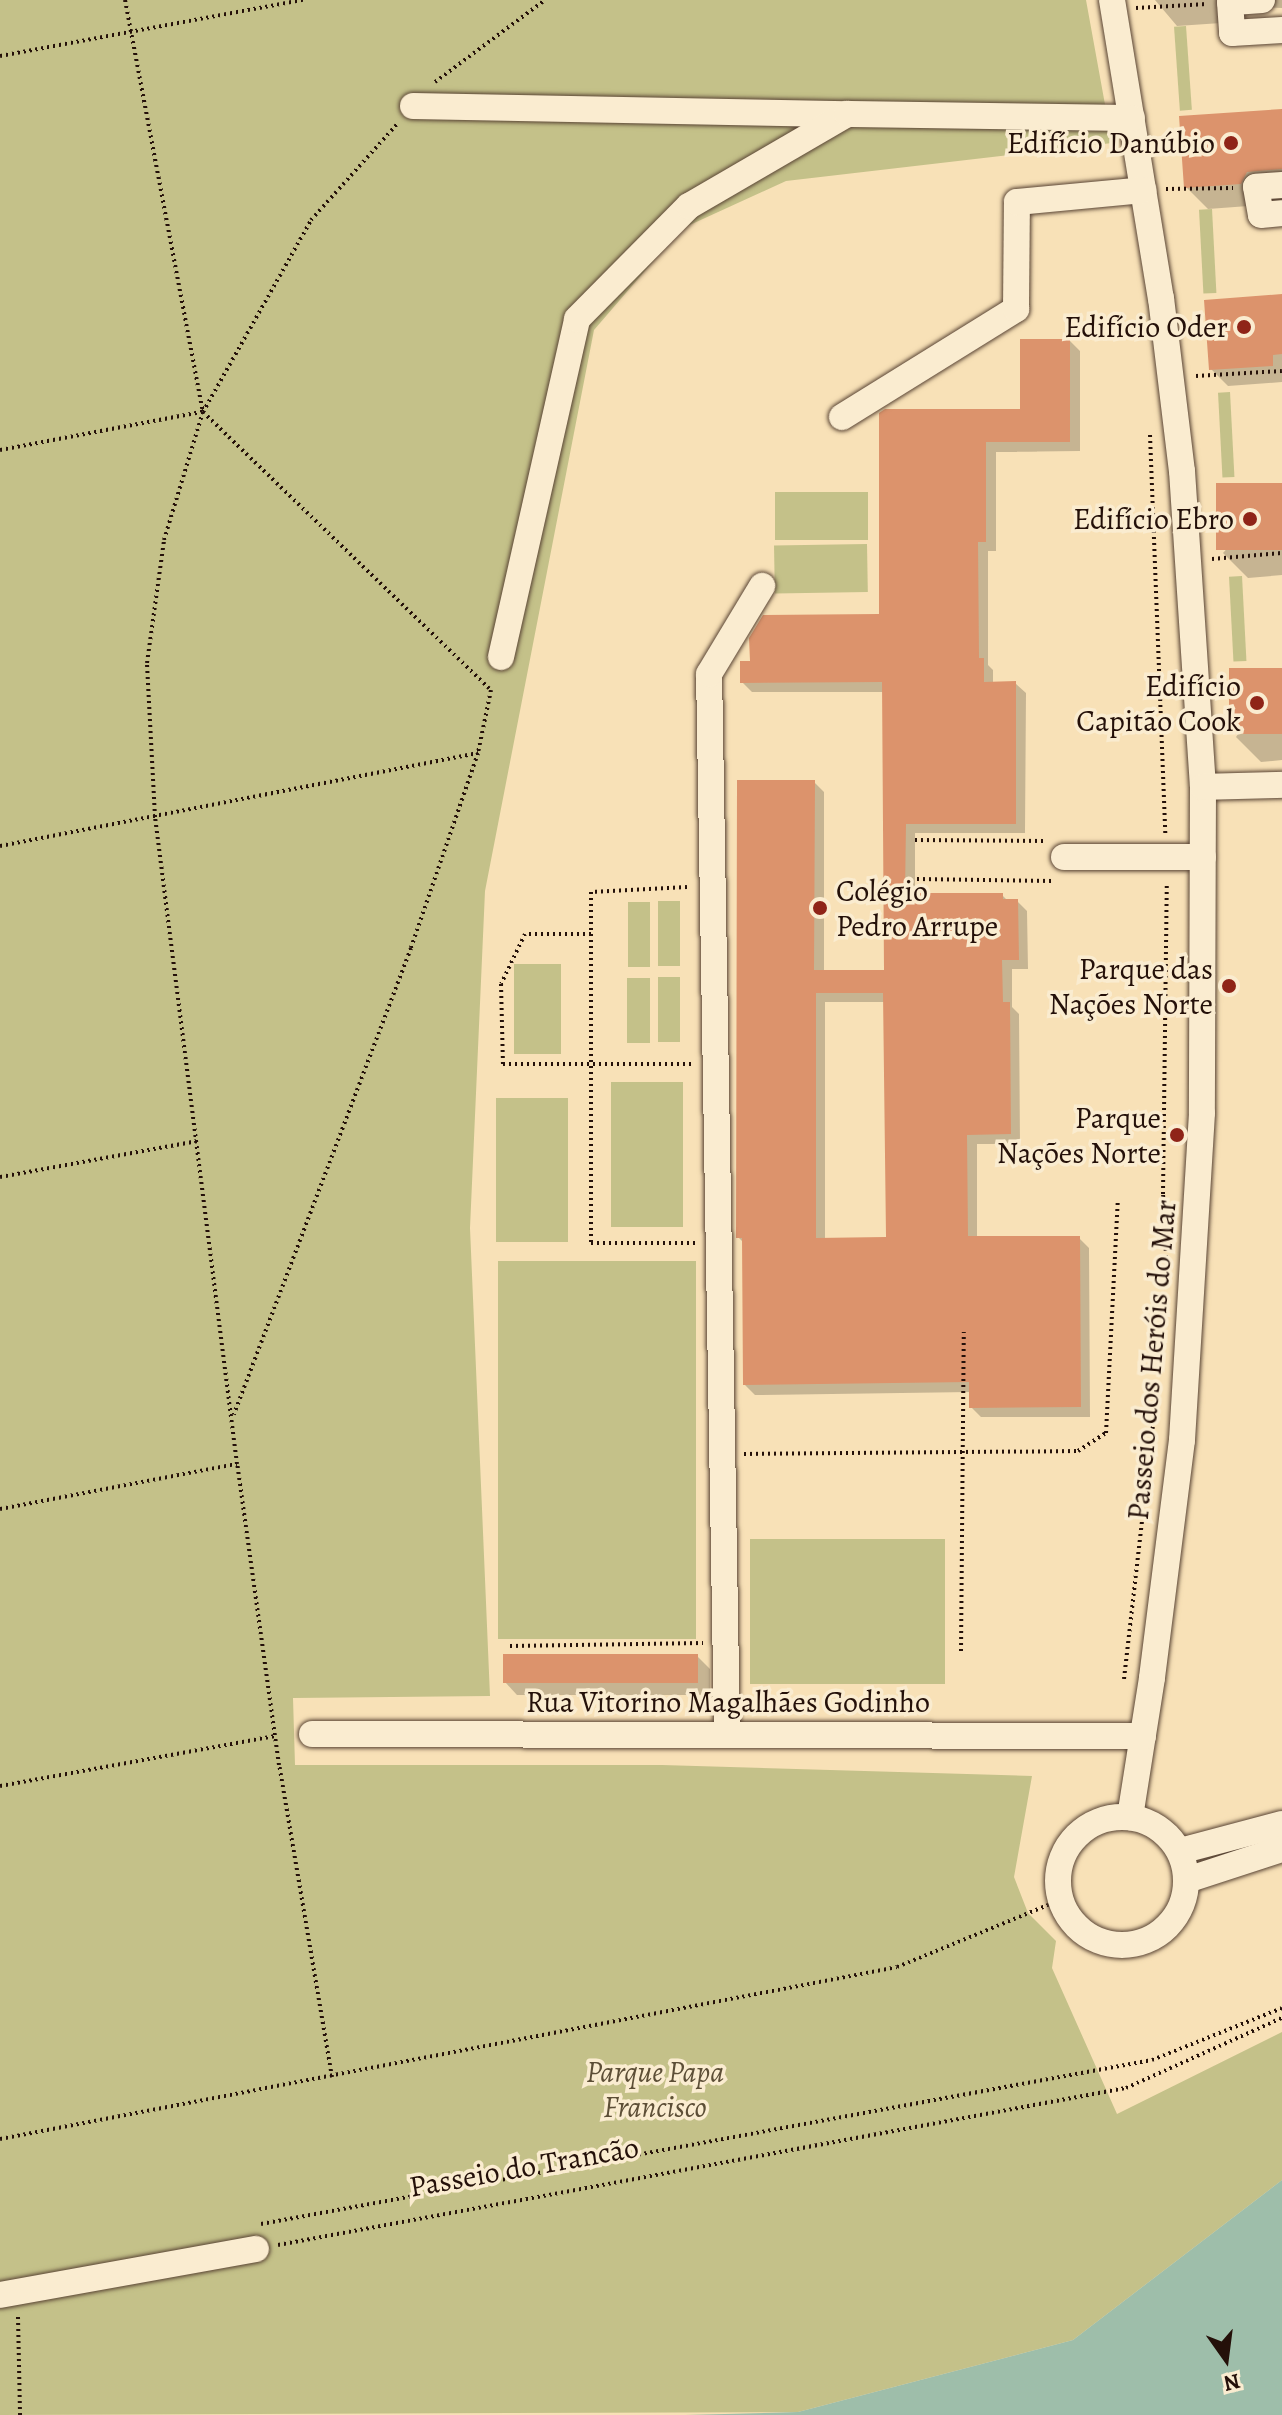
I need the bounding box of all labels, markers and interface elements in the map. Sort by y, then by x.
place label: Edifício Danúbio [1007,125,1215,161]
marker: Edifício Danúbio [1222,134,1240,152]
place label: Edifício Oder [1064,309,1228,345]
marker: Edifício Oder [1235,318,1253,336]
place label: Edifício Ebro [1073,501,1234,537]
marker: Edifício Ebro [1241,510,1259,528]
place label: Edifício Capitão Cook [1076,668,1241,738]
marker: Edifício Capitão Cook [1248,694,1266,712]
place label: Colégio Pedro Arrupe [836,873,998,944]
marker: Colégio Pedro Arrupe [811,899,829,917]
place label: Parque das Nações Norte [1049,951,1213,1022]
marker: Parque das Nações Norte [1220,977,1238,995]
place label: Parque Nações Norte [997,1100,1161,1170]
marker: Parque Nações Norte [1168,1126,1186,1144]
street label: Passeio dos Heróis do Mar [1120,1198,1184,1522]
street label: Rua Vitorino Magalhães Godinho [526,1684,930,1720]
park label: Parque Papa Francisco [586,2054,724,2124]
street label: Passeio do Trancão [407,2129,641,2205]
north arrow [1186,2319,1266,2399]
text: N [1220,2366,1243,2399]

